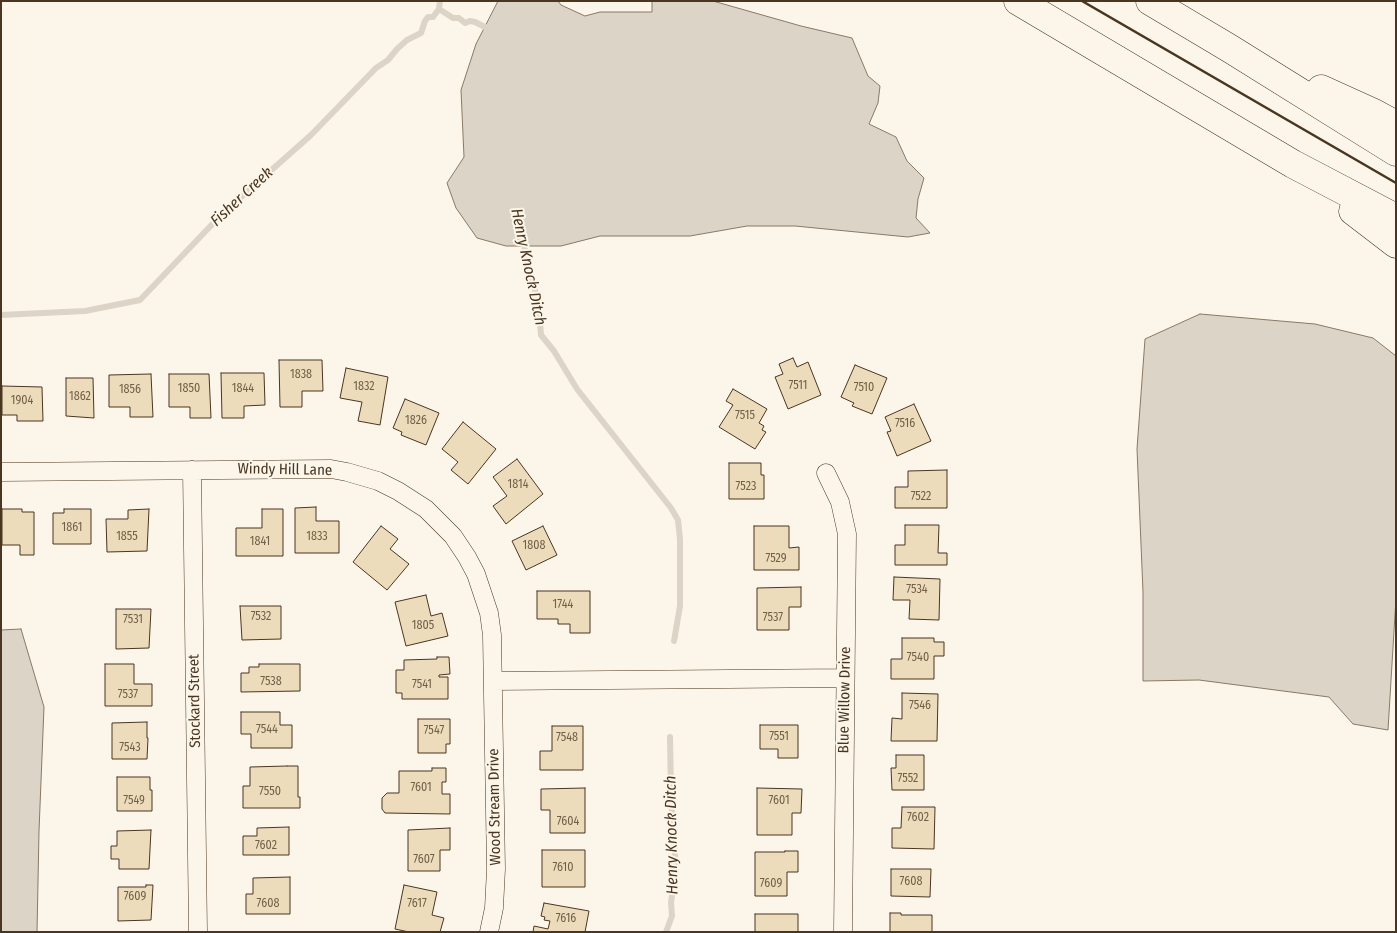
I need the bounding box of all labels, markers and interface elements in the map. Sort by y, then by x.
water label: Fisher Creek [207,163,277,231]
water label: Henry Knock Ditch [506,207,550,327]
house number: 1838 [290,368,312,382]
house number: 7511 [789,379,807,393]
house number: 1832 [353,380,375,394]
house number: 7510 [854,381,874,395]
house number: 1850 [178,382,200,396]
house number: 1844 [232,382,254,396]
house number: 1856 [119,383,141,397]
house number: 1862 [69,390,91,404]
house number: 1904 [11,394,33,408]
house number: 7515 [735,409,755,423]
house number: 1826 [405,414,427,428]
house number: 7516 [895,417,915,431]
street label: Windy Hill Lane [238,460,332,480]
house number: 1814 [508,478,528,492]
house number: 7523 [736,480,756,494]
house number: 7522 [911,490,931,504]
house number: 1861 [62,521,82,535]
house number: 1855 [116,530,138,544]
house number: 1833 [306,530,328,544]
house number: 1841 [250,535,270,549]
house number: 1808 [523,539,545,553]
house number: 7529 [765,552,787,566]
house number: 7534 [906,583,928,597]
house number: 1744 [553,598,573,612]
house number: 7532 [251,610,271,624]
house number: 7537 [763,611,783,625]
house number: 7531 [123,613,143,627]
house number: 1805 [412,619,434,633]
street label: Blue Willow Drive [835,646,855,754]
house number: 7540 [907,651,929,665]
street label: Stockard Street [185,654,205,748]
house number: 7538 [260,675,282,689]
house number: 7541 [412,678,432,692]
house number: 7537 [118,688,138,702]
house number: 7546 [909,699,931,713]
house number: 7544 [256,723,278,737]
house number: 7547 [424,724,444,738]
house number: 7551 [769,730,789,744]
house number: 7548 [556,731,578,745]
house number: 7543 [119,741,141,755]
street label: Wood Stream Drive [485,748,505,866]
house number: 7552 [898,772,918,786]
water label: Henry Knock Ditch [661,775,683,895]
house number: 7601 [410,781,432,795]
house number: 7550 [259,785,281,799]
house number: 7549 [123,794,145,808]
house number: 7601 [768,794,790,808]
house number: 7602 [907,811,929,825]
house number: 7604 [557,815,579,829]
house number: 7602 [255,839,277,853]
house number: 7607 [413,853,435,867]
house number: 7610 [553,861,573,875]
house number: 7608 [900,875,922,889]
house number: 7609 [760,877,782,891]
house number: 7609 [124,890,146,904]
house number: 7608 [257,897,279,911]
house number: 7617 [407,897,427,911]
house number: 7616 [556,912,576,926]

